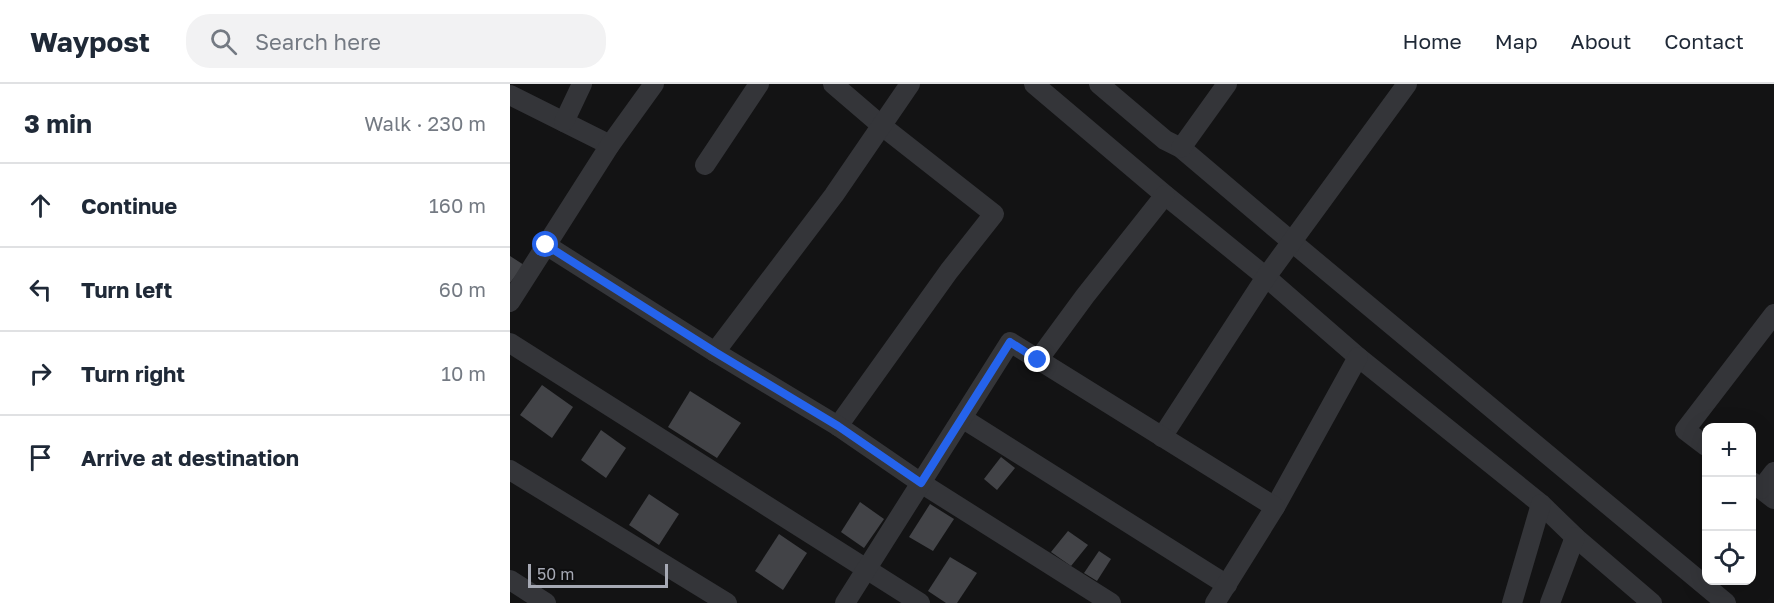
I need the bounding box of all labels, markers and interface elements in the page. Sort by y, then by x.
search box [186,14,606,68]
text: Waypost [30,25,150,58]
icon: search [207,25,240,58]
text: Search here [255,28,381,55]
text: Home [1402,28,1462,54]
text: Map [1495,28,1538,54]
text: About [1571,28,1631,54]
text: Contact [1664,28,1744,54]
text: 3 min [24,108,92,139]
text: Walk · 230 m [364,111,486,135]
icon: ahead [24,189,57,222]
text: Continue [81,192,177,219]
text: 160 m [429,193,486,217]
route start [532,231,558,257]
icon: left [24,273,57,306]
text: Turn left [81,276,172,303]
text: 60 m [439,277,486,301]
route end [1024,346,1050,372]
icon: right [24,357,57,390]
text: Turn right [81,360,185,387]
text: 10 m [441,361,486,385]
map controls [1702,423,1756,585]
button: + [1702,423,1756,477]
icon: arrive [24,441,57,474]
text: Arrive at destination [81,444,299,471]
button: − [1702,477,1756,531]
button: locate [1702,531,1756,585]
scale bar [528,561,668,588]
text: 50 m [537,564,574,584]

